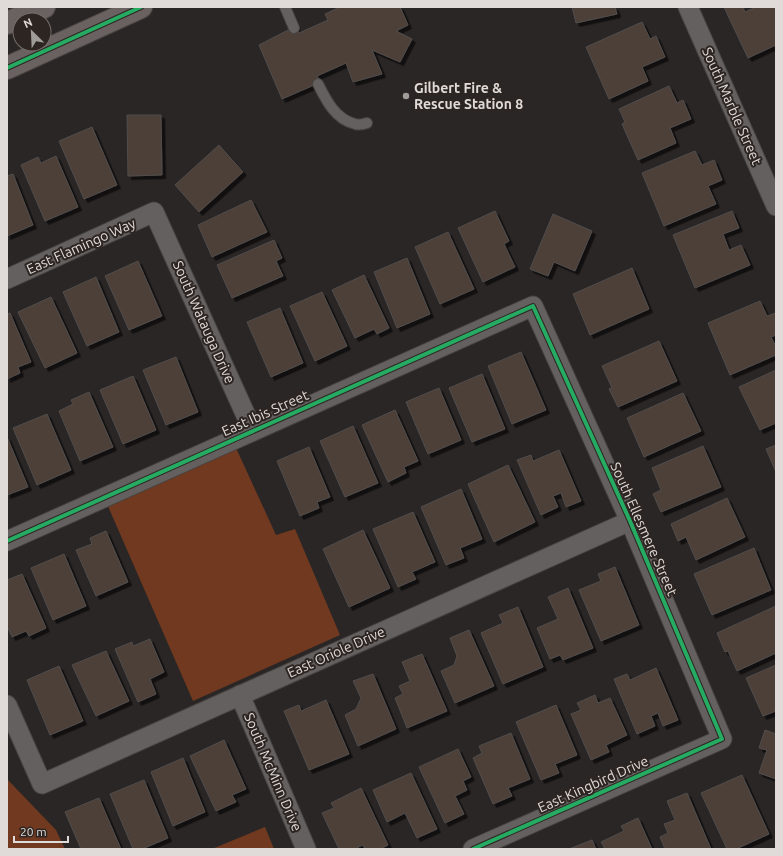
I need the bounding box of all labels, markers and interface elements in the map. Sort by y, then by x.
north arrow [12,12,52,52]
text: N [22,16,34,30]
street label: South Marble Street [699,45,765,168]
place label: Gilbert Fire & Rescue Station 8 [414,80,523,112]
marker: Gilbert Fire & Rescue Station 8 [401,91,411,101]
street label: East Flamingo Way [24,215,138,277]
street label: South Watauga Drive [170,258,238,386]
street label: East Ibis Street [219,387,311,439]
street label: South Ellesmere Street [607,460,681,599]
street label: East Oriole Drive [285,623,387,681]
street label: South McMinn Drive [241,711,305,833]
street label: East Kingbird Drive [535,752,651,816]
scale bar [14,818,68,844]
text: 20 m [20,825,47,838]

